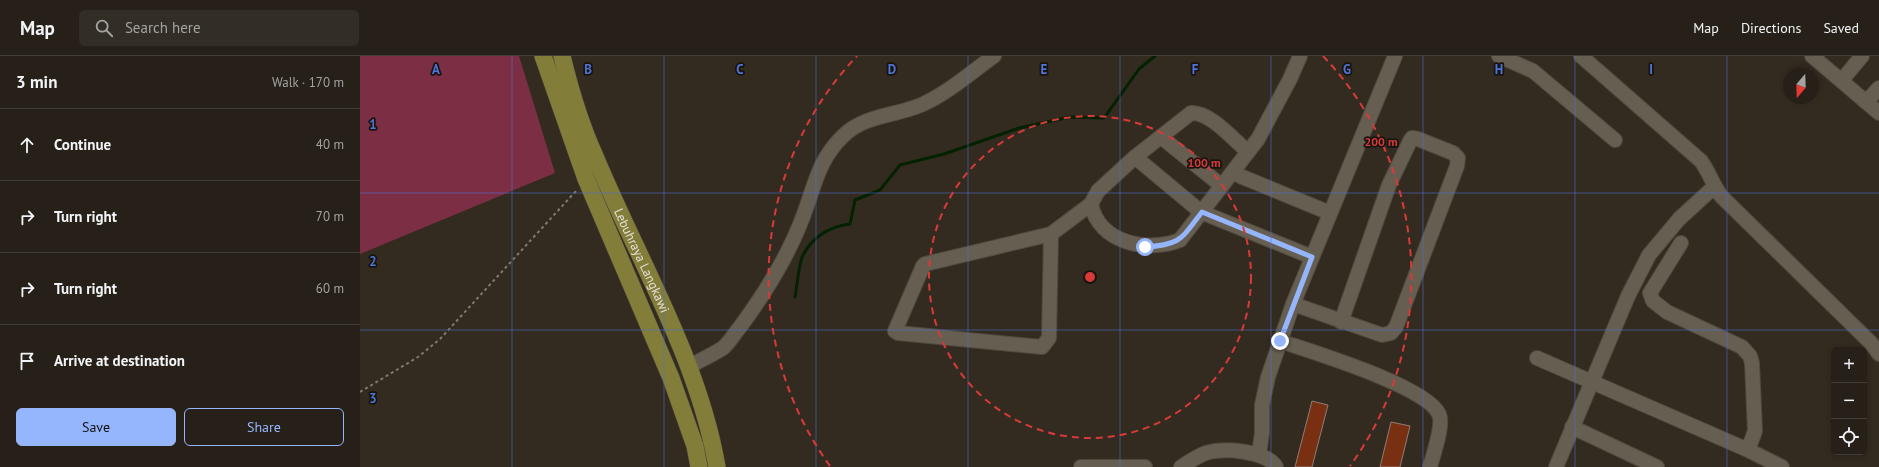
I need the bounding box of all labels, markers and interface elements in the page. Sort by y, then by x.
search box [79,10,359,46]
text: Map [20,16,55,40]
icon: search [93,17,115,39]
text: Search here [125,18,201,37]
text: Map [1693,19,1719,37]
text: Directions [1741,19,1801,37]
text: Saved [1823,19,1859,37]
text: A [432,61,440,78]
text: B [584,61,592,78]
text: C [736,61,744,78]
text: D [888,61,896,78]
text: E [1041,61,1048,78]
text: F [1192,61,1199,78]
text: G [1343,61,1351,78]
text: H [1495,61,1503,78]
text: I [1649,61,1653,78]
north arrow [1783,68,1819,104]
text: 3 min [16,71,57,93]
text: Walk · 170 m [272,74,344,91]
text: 1 [369,116,377,133]
icon: ahead [16,134,38,156]
text: 200 m [1364,134,1398,149]
text: Continue [54,135,111,154]
text: 40 m [316,136,344,153]
text: 100 m [1187,155,1221,170]
street label: Lebuhraya Langkawi [610,205,674,315]
icon: right [16,206,38,228]
text: Turn right [54,207,117,226]
text: 70 m [316,208,344,225]
route start [1136,238,1154,256]
text: 2 [369,253,377,270]
centre of rings [1083,270,1097,284]
icon: right [16,278,38,300]
text: Turn right [54,279,117,298]
text: 60 m [316,280,344,297]
route end [1271,332,1289,350]
map controls [1831,347,1867,455]
button: + [1831,347,1867,383]
icon: arrive [16,350,38,372]
text: Arrive at destination [54,351,185,370]
button: − [1831,383,1867,419]
text: 3 [369,390,377,407]
button: Save [16,408,176,446]
button: Share [184,408,344,446]
button: locate [1831,419,1867,455]

